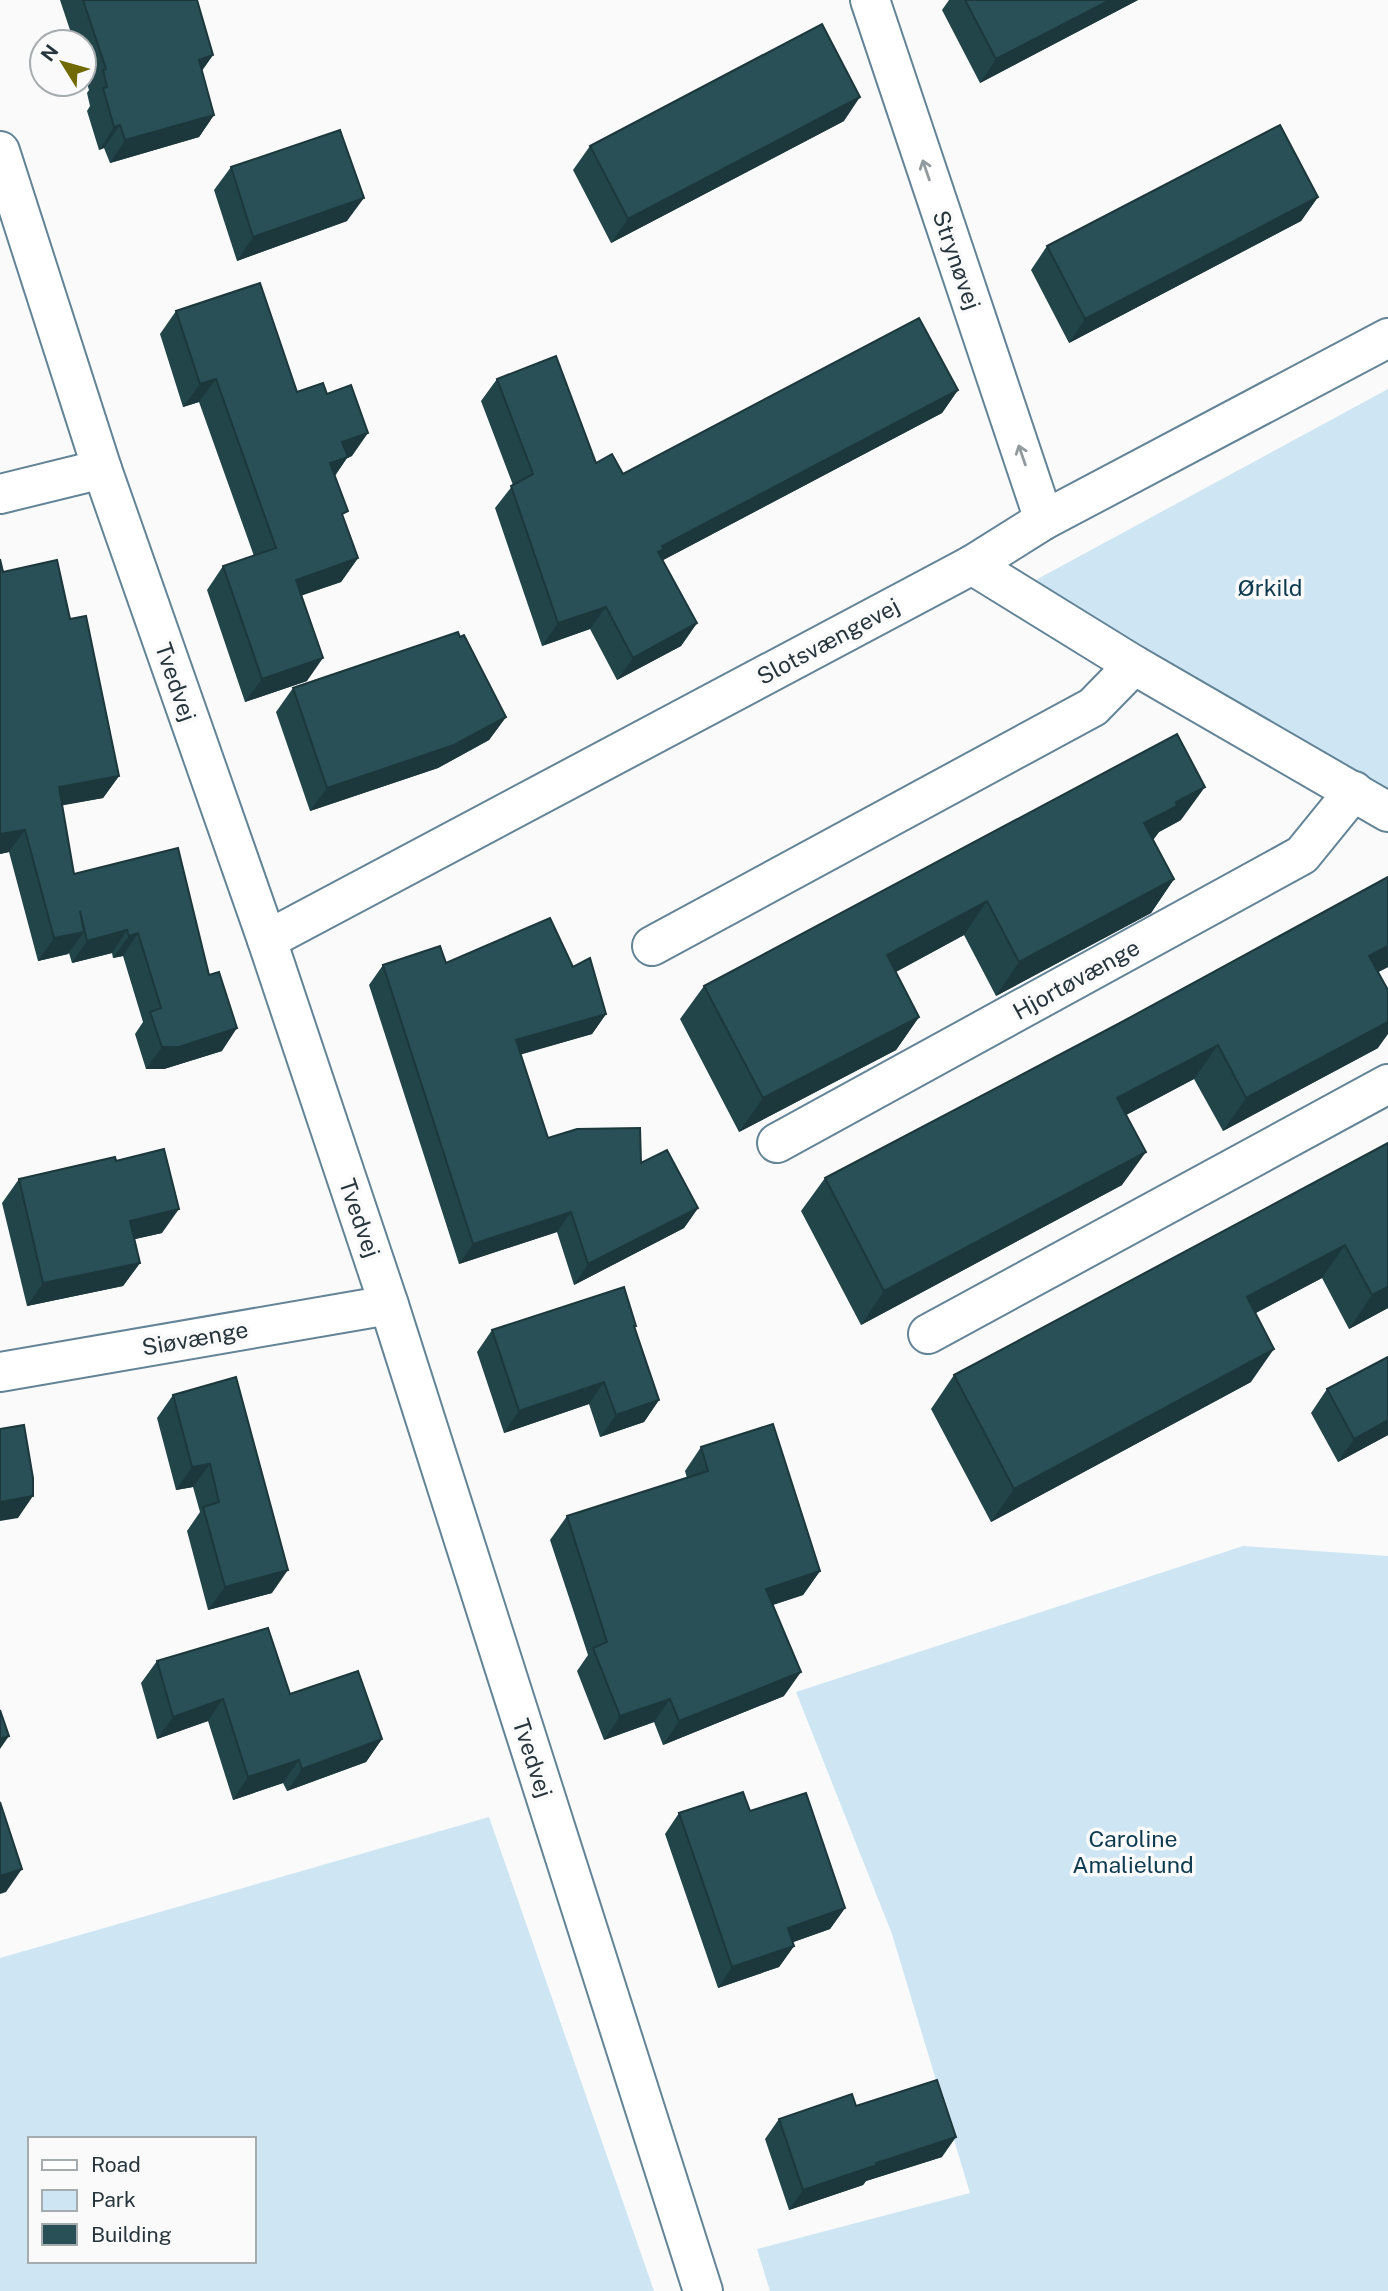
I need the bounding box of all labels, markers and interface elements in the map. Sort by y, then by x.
north arrow [28,28,98,98]
text: N [36,40,63,65]
one-way arrow [919,159,932,181]
street label: Strynøvej [927,207,987,313]
one-way arrow [1015,445,1028,467]
park label: Ørkild [1237,574,1303,601]
street label: Slotsvængevej [752,592,904,690]
street label: Tvedvej [150,639,202,725]
street label: Hjortøvænge [1008,933,1144,1025]
street label: Tvedvej [334,1175,386,1261]
street label: Siøvænge [140,1315,250,1361]
street label: Tvedvej [508,1715,558,1801]
park label: Caroline Amalielund [1072,1825,1194,1878]
legend [28,2137,256,2263]
text: Road [91,2152,141,2177]
text: Park [91,2187,136,2212]
text: Building [91,2222,172,2247]

